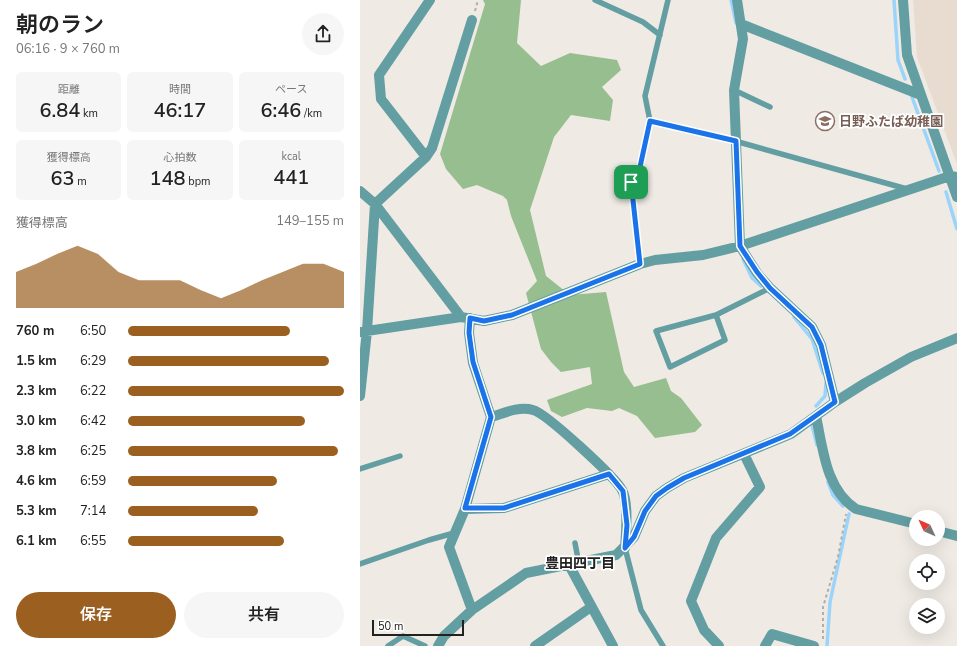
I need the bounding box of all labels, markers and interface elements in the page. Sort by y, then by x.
text: 朝のラン [16,10,104,40]
button: share [302,13,344,55]
text: 06:16 · 9 × 760 m [16,40,120,58]
text: 距離 [58,82,80,97]
text: 時間 [169,82,191,97]
text: ペース [275,82,308,97]
text: 6.84 [39,97,80,124]
text: 46:17 [154,97,206,124]
text: 6:46 [261,97,301,124]
text: km [80,106,98,121]
text: /km [301,106,322,121]
school or university icon: 日野ふたば幼稚園 [814,110,836,132]
place label: 日野ふたば幼稚園 [839,113,943,131]
text: kcal [282,149,301,164]
text: 獲得標高 [47,150,91,165]
text: 心拍数 [163,150,196,165]
text: 441 [273,164,309,191]
text: 63 [51,165,75,192]
text: 148 [149,165,185,192]
pin [614,165,648,199]
icon: arrive [620,171,642,193]
text: m [75,174,87,189]
text: bpm [185,174,211,189]
text: 149–155 m [276,212,344,230]
text: 獲得標高 [16,214,68,232]
text: 760 m [16,322,54,340]
text: 6:50 [80,322,106,340]
text: 1.5 km [16,352,57,370]
text: 6:29 [80,352,106,370]
text: 2.3 km [16,382,57,400]
text: 6:22 [80,382,106,400]
text: 3.0 km [16,412,57,430]
text: 6:42 [80,412,106,430]
text: 3.8 km [16,442,57,460]
text: 6:25 [80,442,106,460]
text: 4.6 km [16,472,57,490]
text: 6:59 [80,472,106,490]
text: 5.3 km [16,502,57,520]
text: 7:14 [80,502,106,520]
north arrow [909,510,945,546]
map controls [909,510,945,634]
text: 6.1 km [16,532,57,550]
text: 6:55 [80,532,106,550]
district label: 豊田四丁目 [545,554,615,573]
button: locate [909,554,945,590]
button: 保存 [16,592,176,638]
button: 共有 [184,592,344,638]
button: layers [909,598,945,634]
scale bar [372,618,464,637]
text: 50 m [378,619,403,634]

